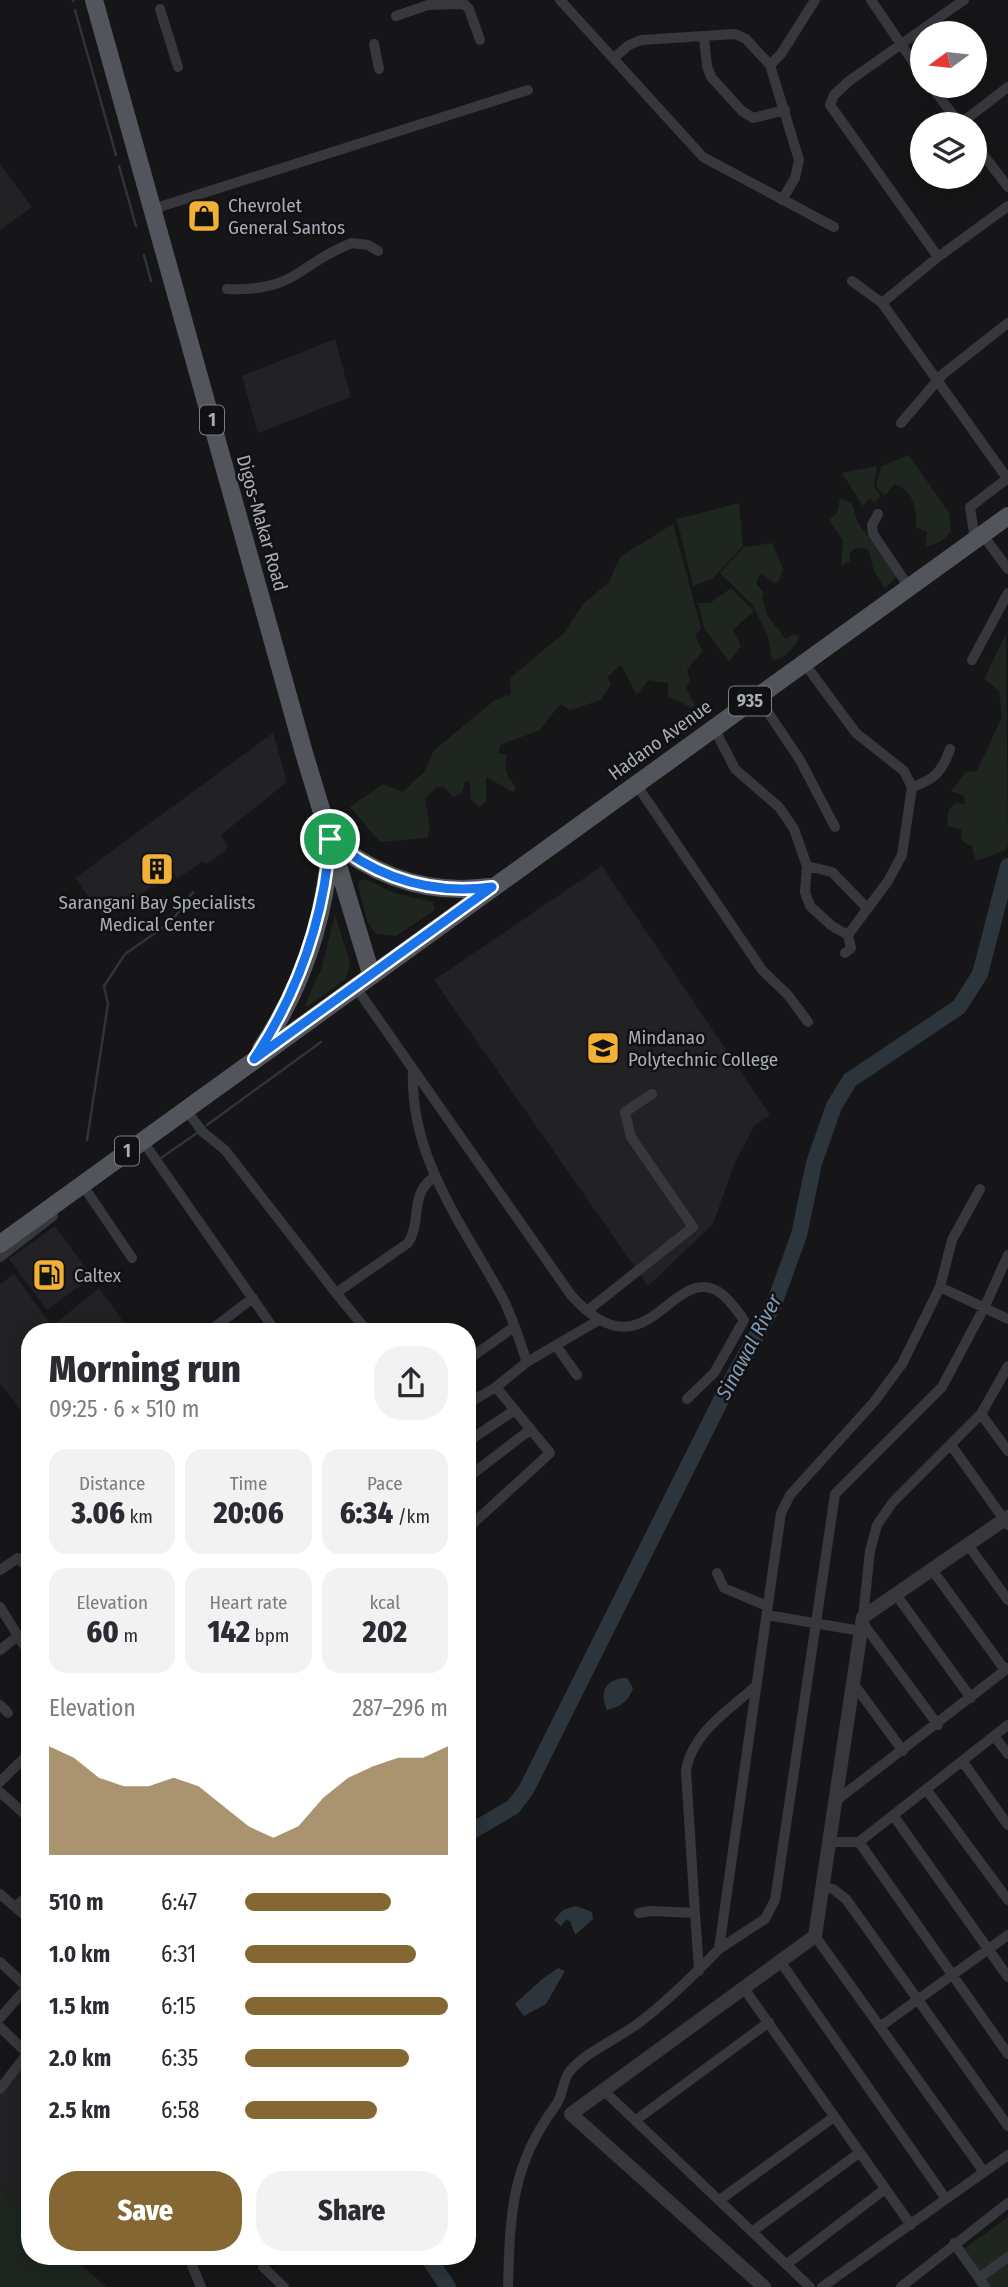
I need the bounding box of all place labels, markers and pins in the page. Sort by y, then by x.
place label: Chevrolet General Santos [228,194,345,239]
shop icon: Chevrolet General Santos [185,197,223,235]
pin [300,809,360,869]
building icon: Sarangani Bay Specialists Medical Center [138,850,176,888]
place label: Sarangani Bay Specialists Medical Center [59,891,255,936]
place label: Mindanao Polytechnic College [628,1026,778,1071]
school or university icon: Mindanao Polytechnic College [584,1029,622,1067]
fuel station icon: Caltex [30,1256,68,1294]
place label: Caltex [74,1264,122,1287]

